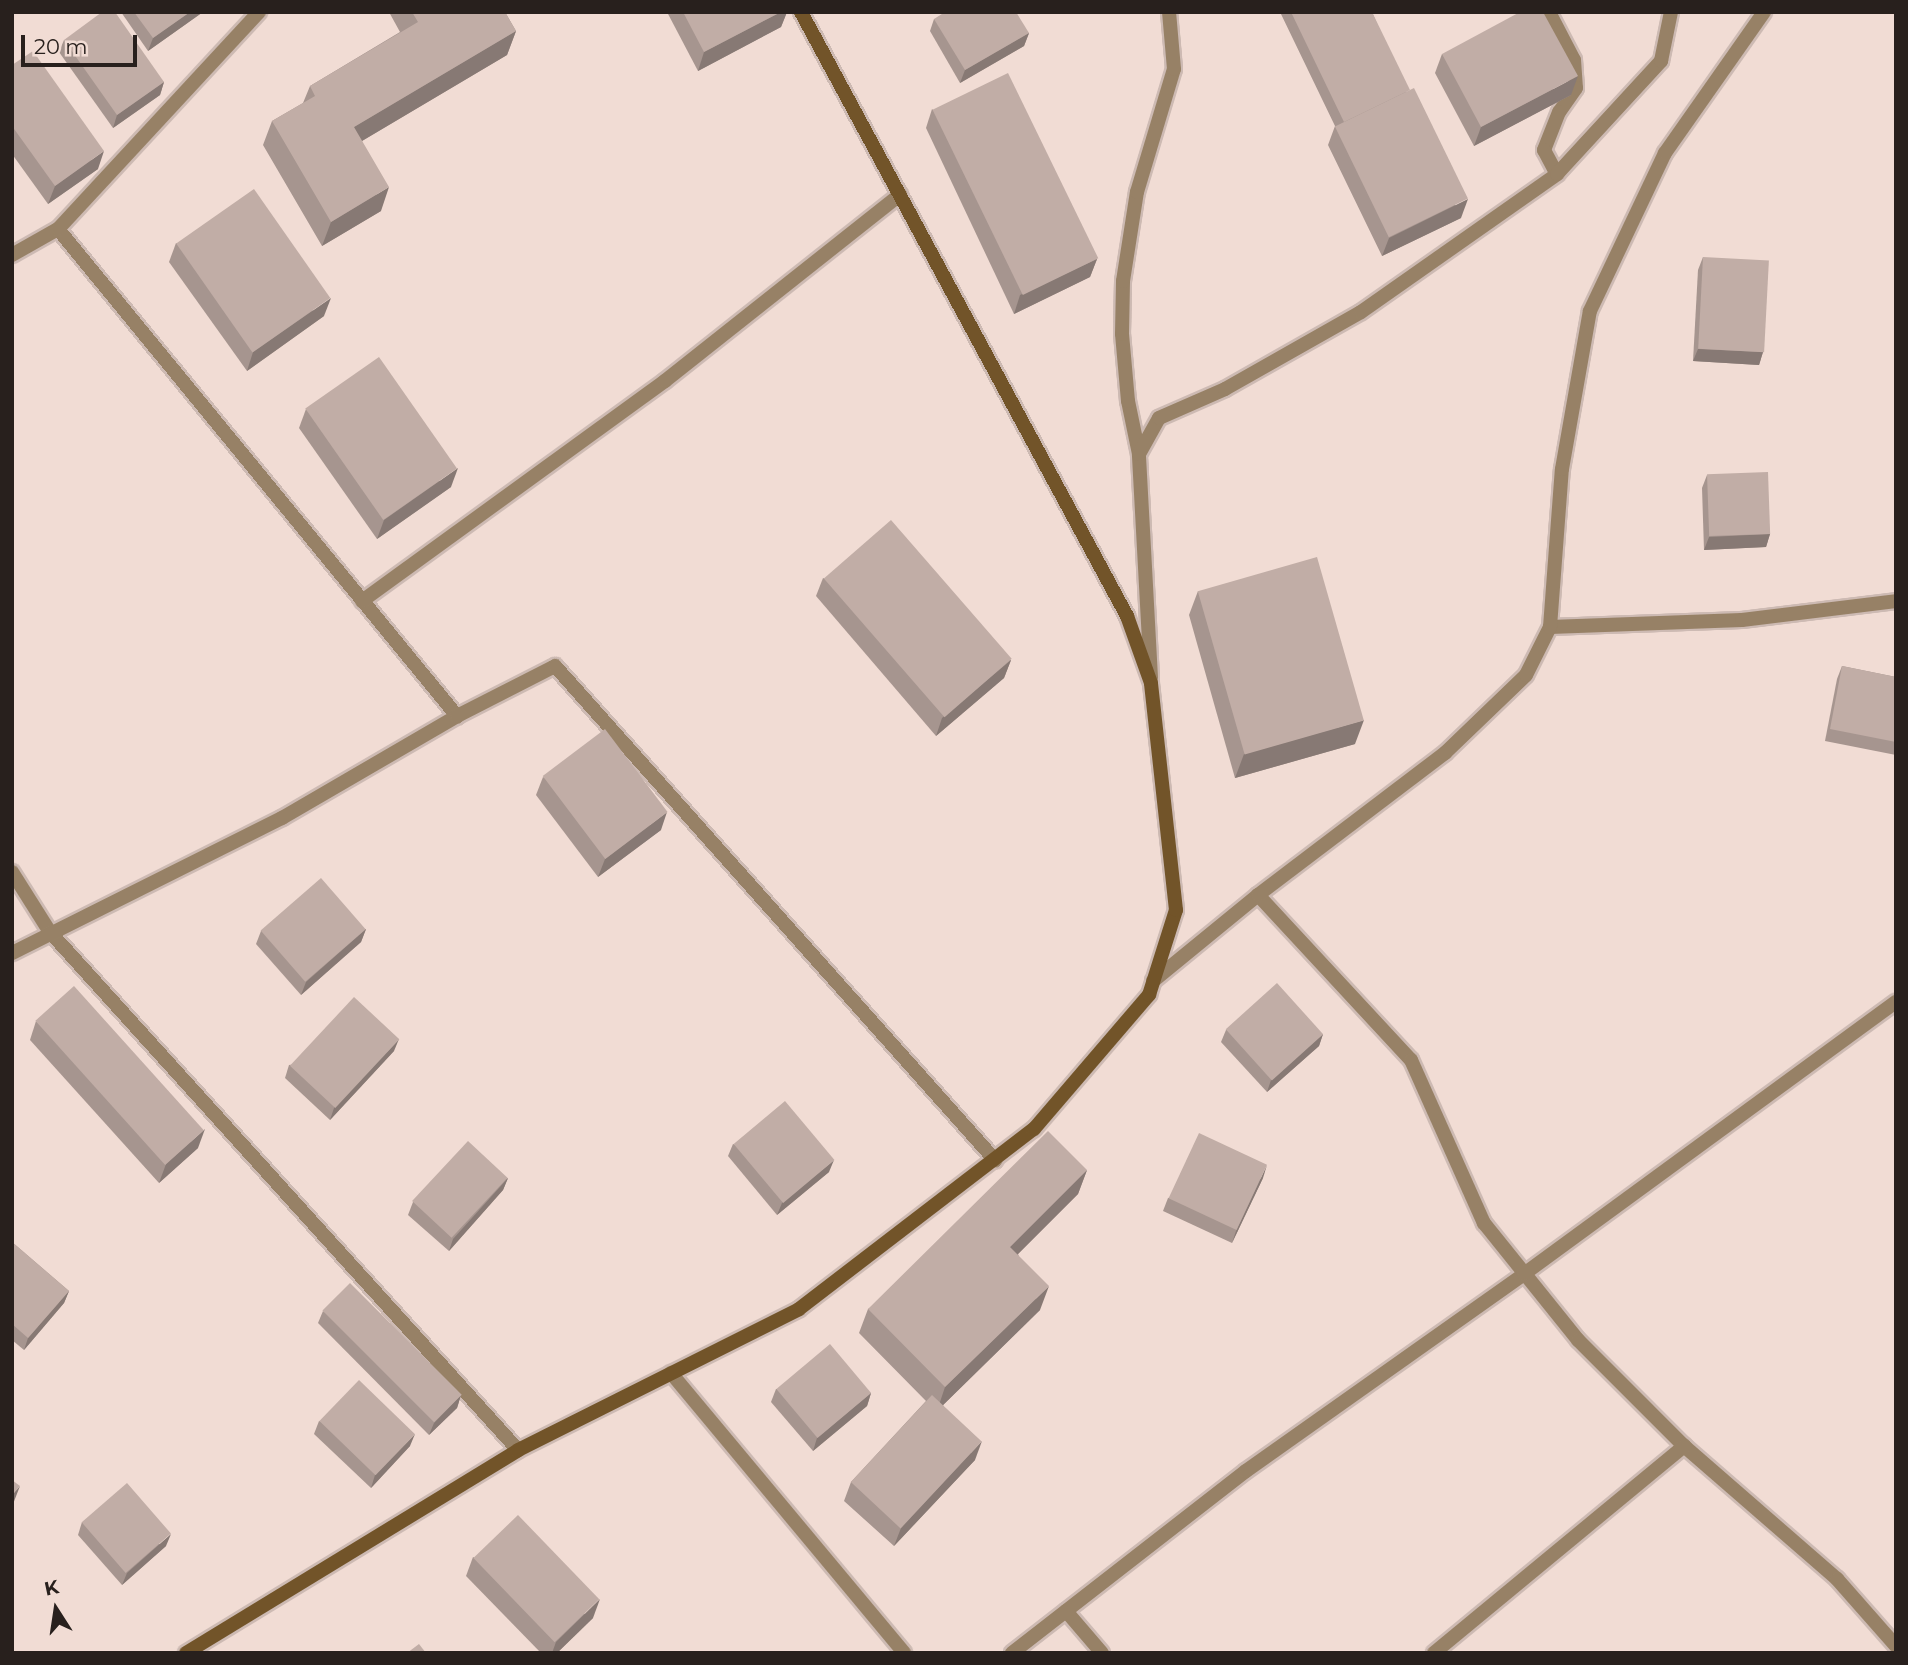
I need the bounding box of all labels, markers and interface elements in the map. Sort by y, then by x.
scale bar [24,21,140,65]
text: 20 m [34,34,88,59]
north arrow [21,1574,91,1644]
text: K [42,1575,61,1601]

